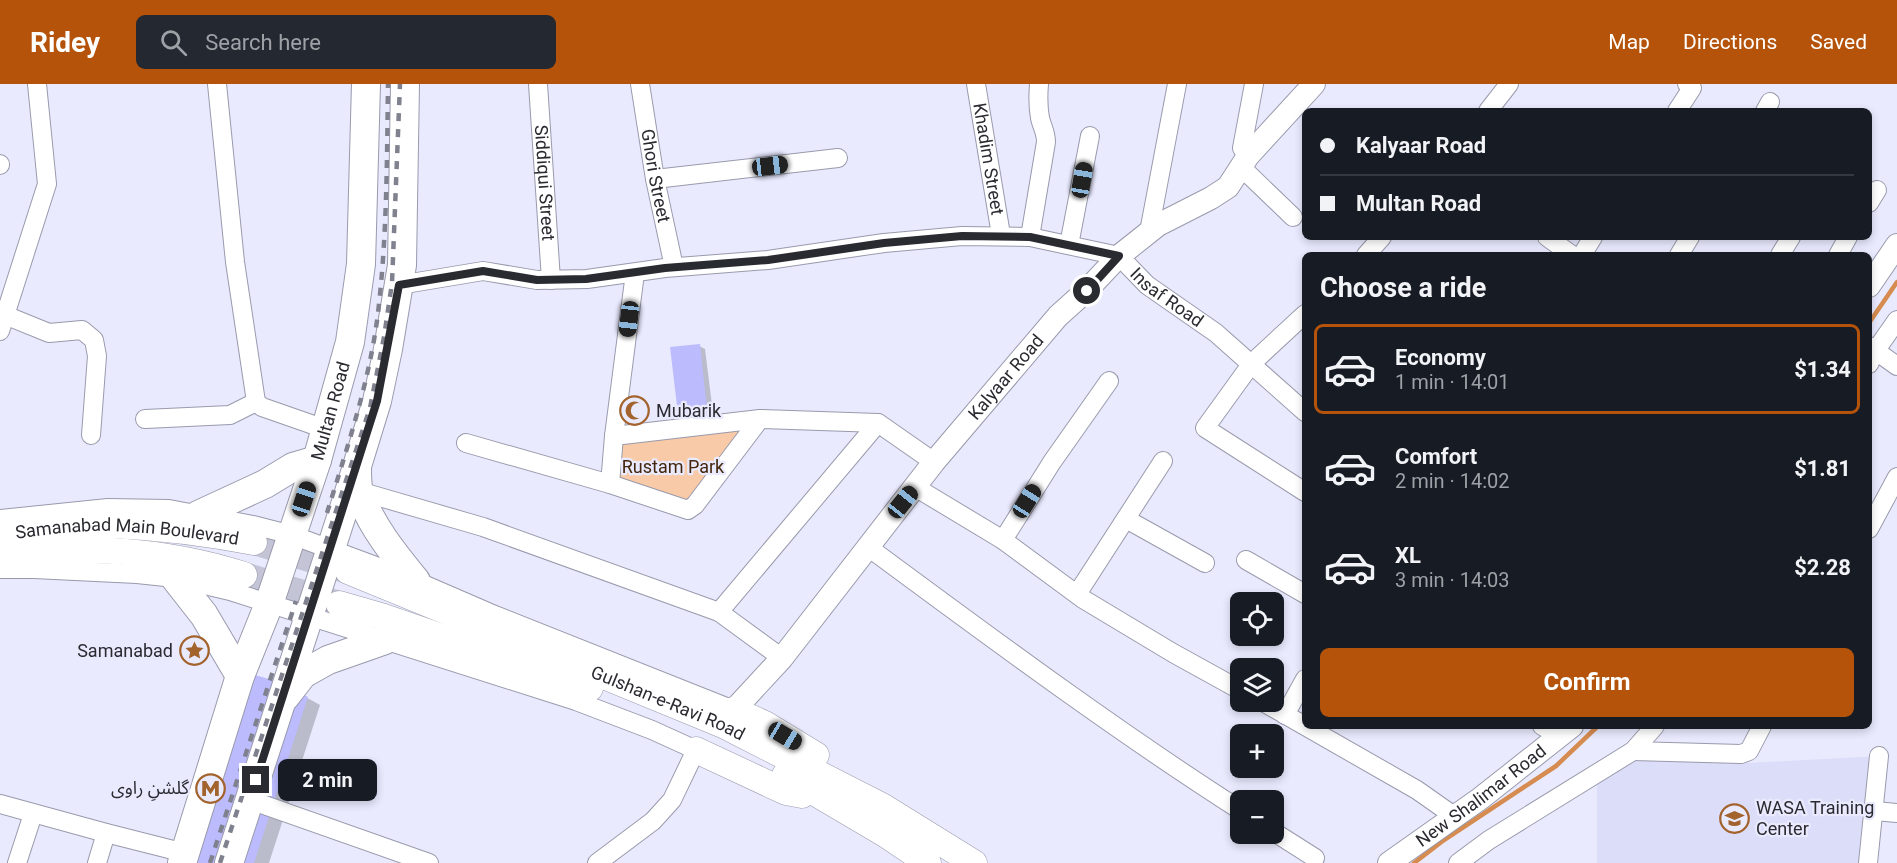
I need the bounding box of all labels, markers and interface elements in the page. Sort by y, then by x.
search box [136,15,556,69]
text: Ridey [30,26,100,59]
icon: search [157,26,190,59]
text: Search here [205,30,321,55]
text: Map [1608,30,1650,54]
text: Directions [1683,30,1777,54]
text: Saved [1810,30,1867,54]
street label: Khadim Street [969,101,1009,217]
street label: Siddiqui Street [531,124,559,242]
street label: Ghori Street [637,127,675,225]
text: Kalyaar Road [1356,133,1486,158]
car [751,155,789,177]
car [1070,161,1094,199]
text: Multan Road [1356,191,1481,216]
street label: Insaf Road [1126,263,1208,331]
text: Choose a ride [1320,272,1486,304]
route start [1073,277,1100,304]
car [618,300,640,338]
street label: Kalyaar Road [963,330,1048,424]
icon: car [1323,342,1377,396]
text: Economy [1395,345,1486,370]
text: $1.34 [1794,357,1851,382]
street label: Multan Road [306,359,354,463]
text: 1 min · 14:01 [1395,370,1510,394]
mosque icon: Mubarik [619,395,651,427]
place label: Mubarik [656,400,722,421]
icon: car [1323,441,1377,495]
text: Comfort [1395,444,1477,469]
park label: Rustam Park [622,456,725,477]
text: $1.81 [1794,456,1851,481]
text: 2 min · 14:02 [1395,469,1510,493]
car [290,479,318,519]
car [1010,481,1044,521]
car [885,482,921,522]
street label: Samanabad Main Boulevard [14,514,241,549]
icon: car [1323,540,1377,594]
text: XL [1395,543,1421,568]
text: $2.28 [1794,555,1851,580]
text: 3 min · 14:03 [1395,568,1510,592]
map controls [1230,592,1284,844]
button: locate [1230,592,1284,646]
place icon: Samanabad [178,635,210,667]
place label: Samanabad [77,640,173,661]
button: Confirm [1320,648,1854,717]
button: layers [1230,658,1284,712]
street label: Gulshan-e-Ravi Road [588,661,748,744]
car [765,719,805,753]
button: + [1230,724,1284,778]
street label: New Shalimar Road [1412,740,1550,851]
callout: 2 min [277,759,376,801]
route end [242,766,269,793]
text: 2 min [302,768,353,792]
metro station icon: گلشنِ راوی [194,772,226,804]
place label: گلشنِ راوی [111,777,190,802]
button: − [1230,790,1284,844]
place label: WASA Training Center [1756,797,1874,839]
school or university icon: WASA Training Center [1719,802,1751,834]

